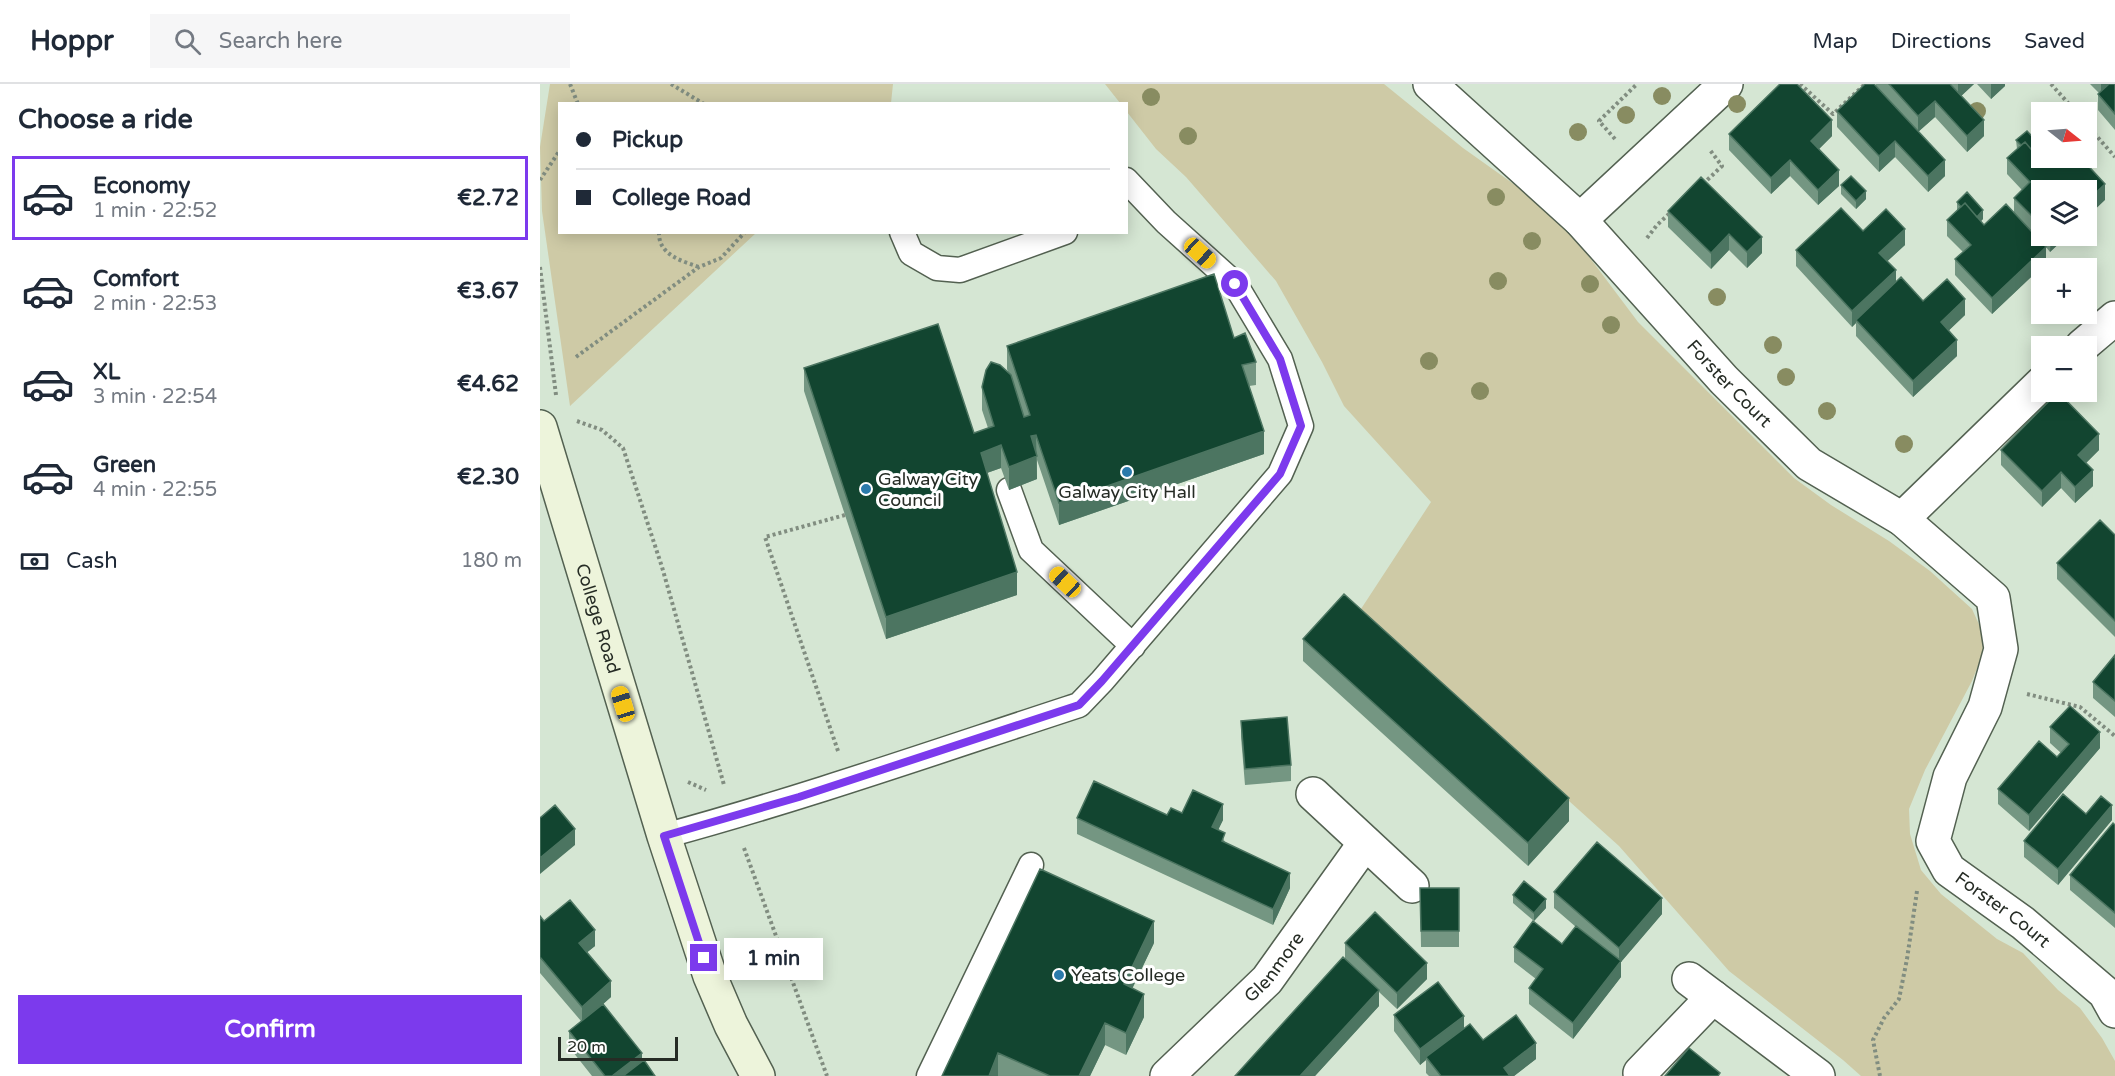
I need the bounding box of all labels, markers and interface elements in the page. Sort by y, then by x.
search box [150,14,570,68]
text: Hoppr [30,24,114,58]
icon: search [171,25,204,58]
text: Search here [219,28,343,54]
text: Map [1812,29,1858,54]
text: Directions [1891,29,1991,54]
text: Saved [2024,29,2085,54]
north arrow [2031,102,2097,168]
map controls [2031,102,2097,402]
text: Choose a ride [18,103,193,136]
text: Pickup [612,127,683,153]
icon: car [21,171,75,225]
text: Economy [93,173,190,199]
button: layers [2031,180,2097,246]
text: €2.72 [457,185,519,211]
text: College Road [612,185,751,211]
text: 1 min · 22:52 [93,199,217,223]
car [1181,234,1219,272]
button: + [2031,258,2097,324]
icon: car [21,264,75,318]
text: Comfort [93,266,179,292]
route start [1221,270,1248,297]
text: €3.67 [457,278,519,304]
text: 2 min · 22:53 [93,292,217,316]
street label: Forster Court [1682,335,1777,432]
button: − [2031,336,2097,402]
icon: car [21,357,75,411]
text: XL [93,359,120,385]
text: €4.62 [457,371,519,397]
text: 3 min · 22:54 [93,385,217,409]
icon: car [21,450,75,504]
text: Green [93,452,156,478]
text: €2.30 [457,464,519,490]
marker: Galway City Hall [1120,465,1134,479]
place label: Galway City Council [878,468,978,511]
text: 4 min · 22:55 [93,478,217,502]
place label: Galway City Hall [1058,481,1196,503]
marker: Galway City Council [859,482,873,496]
icon: cash [18,545,51,578]
text: Cash [66,548,118,574]
text: 180 m [461,549,522,573]
street label: College Road [571,561,625,676]
car [1046,563,1084,601]
car [609,684,637,724]
street label: Forster Court [1951,867,2055,952]
street label: Glenmore [1240,928,1309,1007]
callout: 1 min [725,937,824,979]
route end [690,944,717,971]
text: 1 min [747,947,800,971]
place label: Yeats College [1071,964,1185,986]
marker: Yeats College [1052,968,1066,982]
button: Confirm [18,995,522,1064]
scale bar [558,1034,678,1062]
text: 20 m [567,1037,606,1057]

